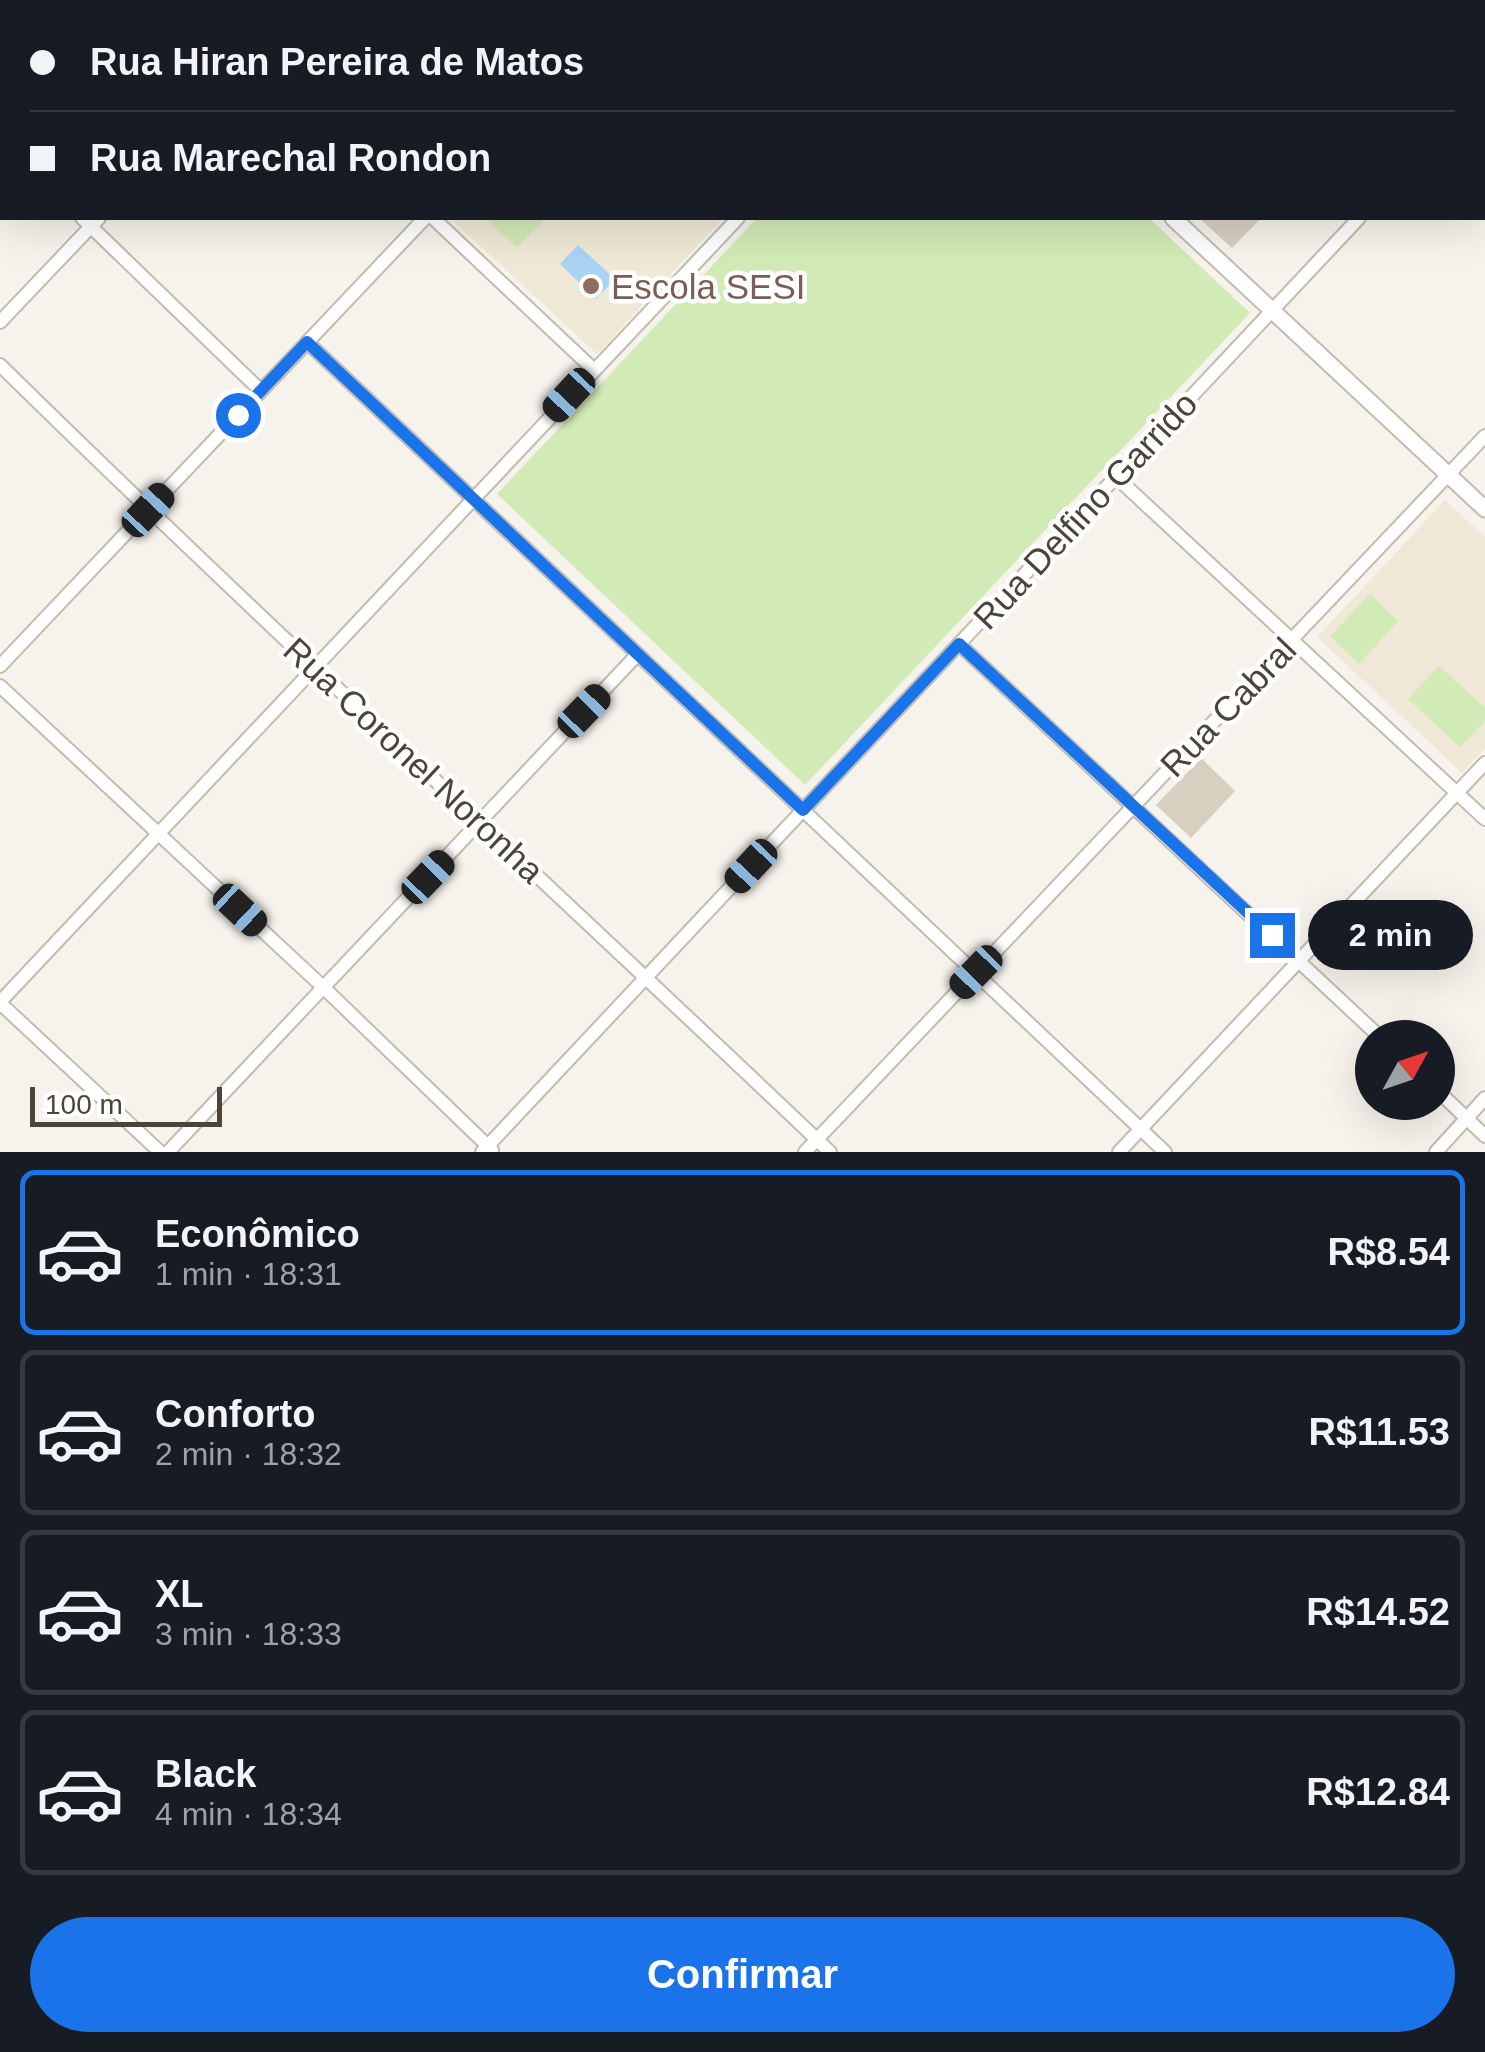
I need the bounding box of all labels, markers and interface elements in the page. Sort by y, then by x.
text: Rua Hiran Pereira de Matos [90,41,584,83]
text: Rua Marechal Rondon [90,137,491,179]
place label: Escola SESI [611,267,806,306]
marker: Escola SESI [580,275,602,297]
car [538,363,600,427]
street label: Rua Delfino Garrido [965,384,1205,636]
route start [216,393,261,438]
car [117,478,179,542]
street label: Rua Coronel Noronha [276,630,552,891]
street label: Rua Cabral [1152,630,1304,784]
car [552,679,616,743]
car [720,834,782,898]
car [396,845,460,909]
car [208,879,272,941]
callout: 2 min [1307,900,1472,970]
route end [1250,913,1295,958]
text: 2 min [1349,917,1432,953]
car [944,940,1008,1004]
north arrow [1355,1020,1455,1120]
map controls [1355,1020,1455,1120]
scale bar [30,1082,222,1126]
text: 100 m [45,1089,123,1120]
icon: car [35,1208,125,1298]
text: Econômico [155,1213,360,1255]
text: R$8.54 [1327,1231,1450,1273]
text: 1 min · 18:31 [155,1256,342,1292]
icon: car [35,1388,125,1478]
text: Conforto [155,1393,315,1435]
text: R$11.53 [1308,1411,1450,1453]
text: 2 min · 18:32 [155,1436,342,1472]
icon: car [35,1568,125,1658]
text: XL [155,1573,204,1615]
text: R$14.52 [1306,1591,1450,1633]
text: 3 min · 18:33 [155,1616,342,1652]
icon: car [35,1748,125,1838]
text: Black [155,1753,256,1795]
text: R$12.84 [1306,1771,1450,1813]
text: 4 min · 18:34 [155,1796,342,1832]
button: Confirmar [30,1917,1455,2032]

